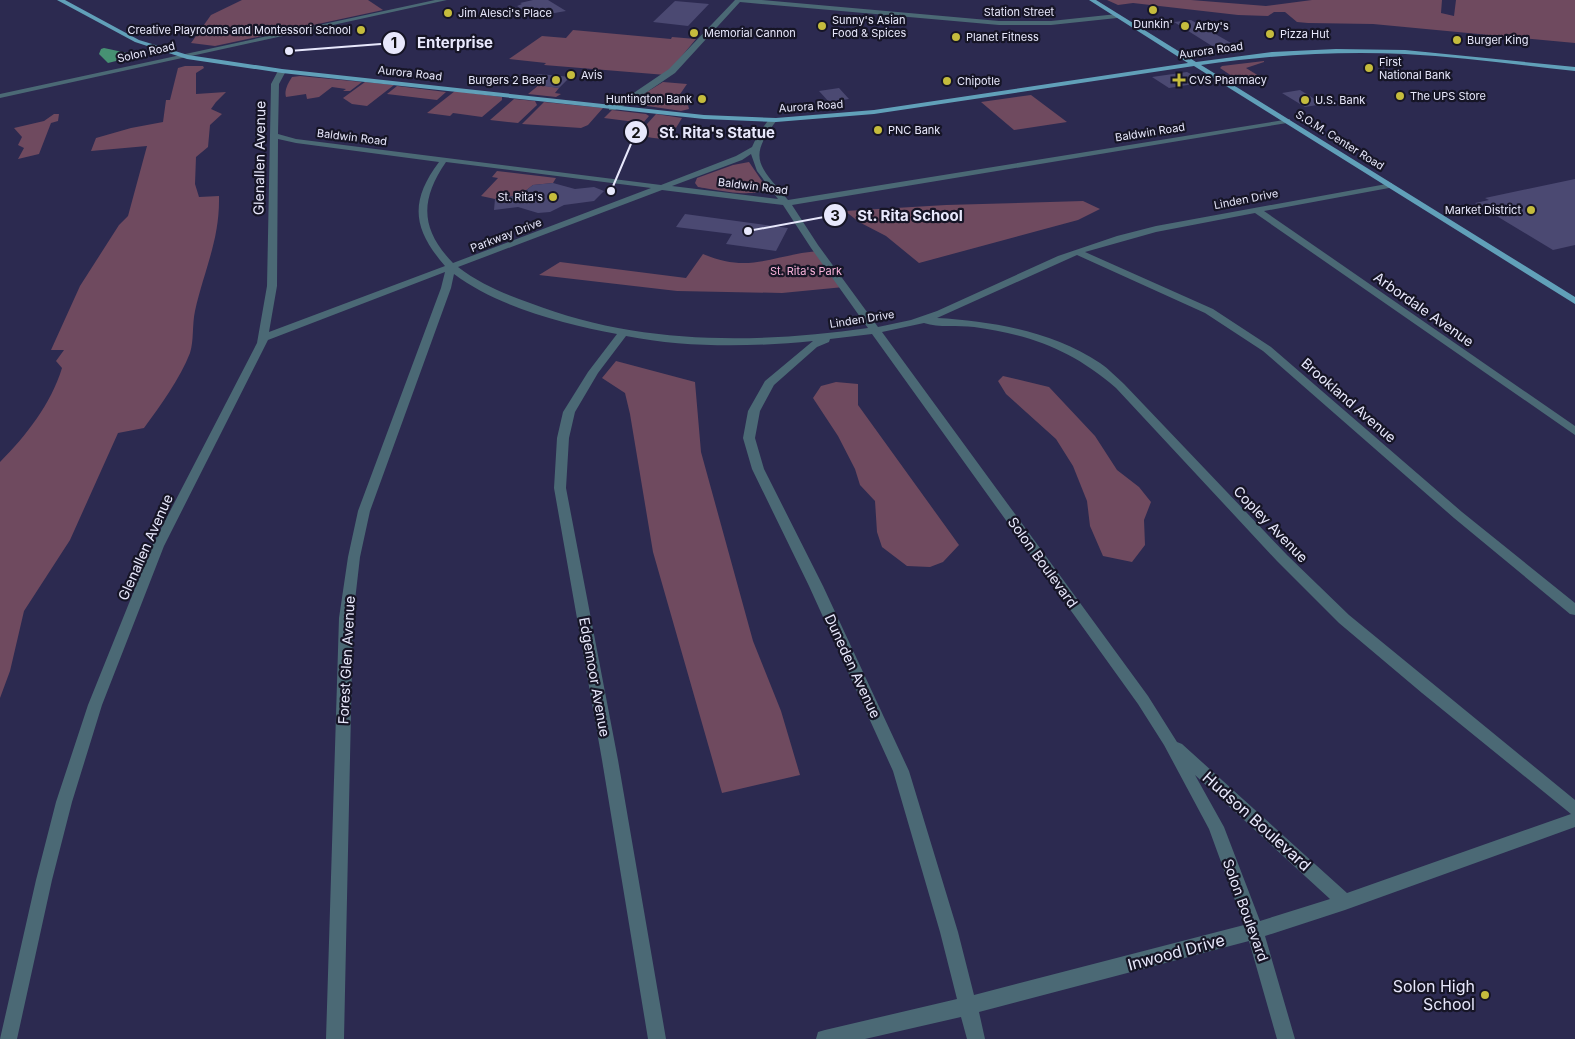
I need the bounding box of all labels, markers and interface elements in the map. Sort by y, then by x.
marker: Dunkin' [1147,4,1159,16]
street label: Station Street [984,5,1055,19]
place label: Jim Alesci's Place [458,6,552,20]
marker: Jim Alesci's Place [442,7,454,19]
place label: Sunny's Asian Food & Spices [832,13,906,40]
place label: Dunkin' [1133,17,1173,31]
place label: Arby's [1195,19,1229,33]
marker: Sunny's Asian Food & Spices [816,20,828,32]
marker: Arby's [1179,20,1191,32]
place label: Creative Playrooms and Montessori School [128,23,351,37]
marker: Creative Playrooms and Montessori School [355,24,367,36]
place label: Memorial Cannon [704,26,796,40]
marker: Memorial Cannon [688,27,700,39]
place label: Pizza Hut [1280,27,1330,41]
callout: Enterprise [382,28,503,58]
marker: Pizza Hut [1264,28,1276,40]
place label: Planet Fitness [966,30,1039,44]
marker: Planet Fitness [950,31,962,43]
text: 1 [391,33,397,52]
text: Enterprise [417,33,493,52]
place label: Burger King [1467,33,1529,47]
marker: Burger King [1451,34,1463,46]
street label: Solon Road [116,39,176,65]
street label: Aurora Road [1178,39,1244,61]
place label: First National Bank [1379,55,1451,82]
marker: First National Bank [1363,62,1375,74]
street label: Aurora Road [377,63,443,83]
place label: Avis [581,68,603,82]
marker: Avis [565,69,577,81]
place label: Burgers 2 Beer [468,73,546,87]
place label: CVS Pharmacy [1189,73,1267,87]
marker: Burgers 2 Beer [550,74,562,86]
place label: Chipotle [957,74,1000,88]
marker: CVS Pharmacy [1173,74,1185,86]
marker: Chipotle [941,75,953,87]
place label: The UPS Store [1410,89,1486,103]
marker: The UPS Store [1394,90,1406,102]
place label: Huntington Bank [606,92,692,106]
marker: Huntington Bank [696,93,708,105]
place label: U.S. Bank [1315,93,1365,107]
marker: U.S. Bank [1299,94,1311,106]
street label: Aurora Road [778,97,844,115]
street label: Glenallen Avenue [250,101,268,215]
street label: S.O.M. Center Road [1293,107,1387,173]
callout: St. Rita's Statue [623,117,785,147]
street label: Baldwin Road [1114,120,1186,144]
text: 2 [631,123,641,142]
text: St. Rita's Statue [659,123,775,142]
place label: PNC Bank [888,123,940,137]
marker: PNC Bank [872,124,884,136]
street label: Baldwin Road [316,126,388,148]
street label: Baldwin Road [717,175,789,197]
street label: Linden Drive [1213,186,1279,212]
place label: St. Rita's [497,190,543,204]
marker: St. Rita's [547,191,559,203]
callout: St. Rita School [822,200,973,230]
place label: Market District [1445,203,1521,217]
marker: Market District [1525,204,1537,216]
text: 3 [830,206,840,225]
text: St. Rita School [857,206,963,225]
street label: Parkway Drive [468,215,544,255]
park label: St. Rita's Park [770,264,842,278]
street label: Arbordale Avenue [1371,268,1477,350]
street label: Linden Drive [829,307,895,331]
street label: Brookland Avenue [1298,354,1400,446]
street label: Copley Avenue [1230,482,1312,566]
street label: Glenallen Avenue [114,491,176,603]
street label: Solon Boulevard [1004,513,1082,611]
street label: Forest Glen Avenue [334,595,358,725]
street label: Duneden Avenue [821,611,885,721]
street label: Edgemoor Avenue [576,616,614,738]
street label: Hudson Boulevard [1199,767,1315,875]
street label: Solon Boulevard [1220,856,1272,964]
street label: Inwood Drive [1125,929,1227,975]
place label: Solon High School [1393,976,1475,1014]
marker: Solon High School [1479,989,1491,1001]

